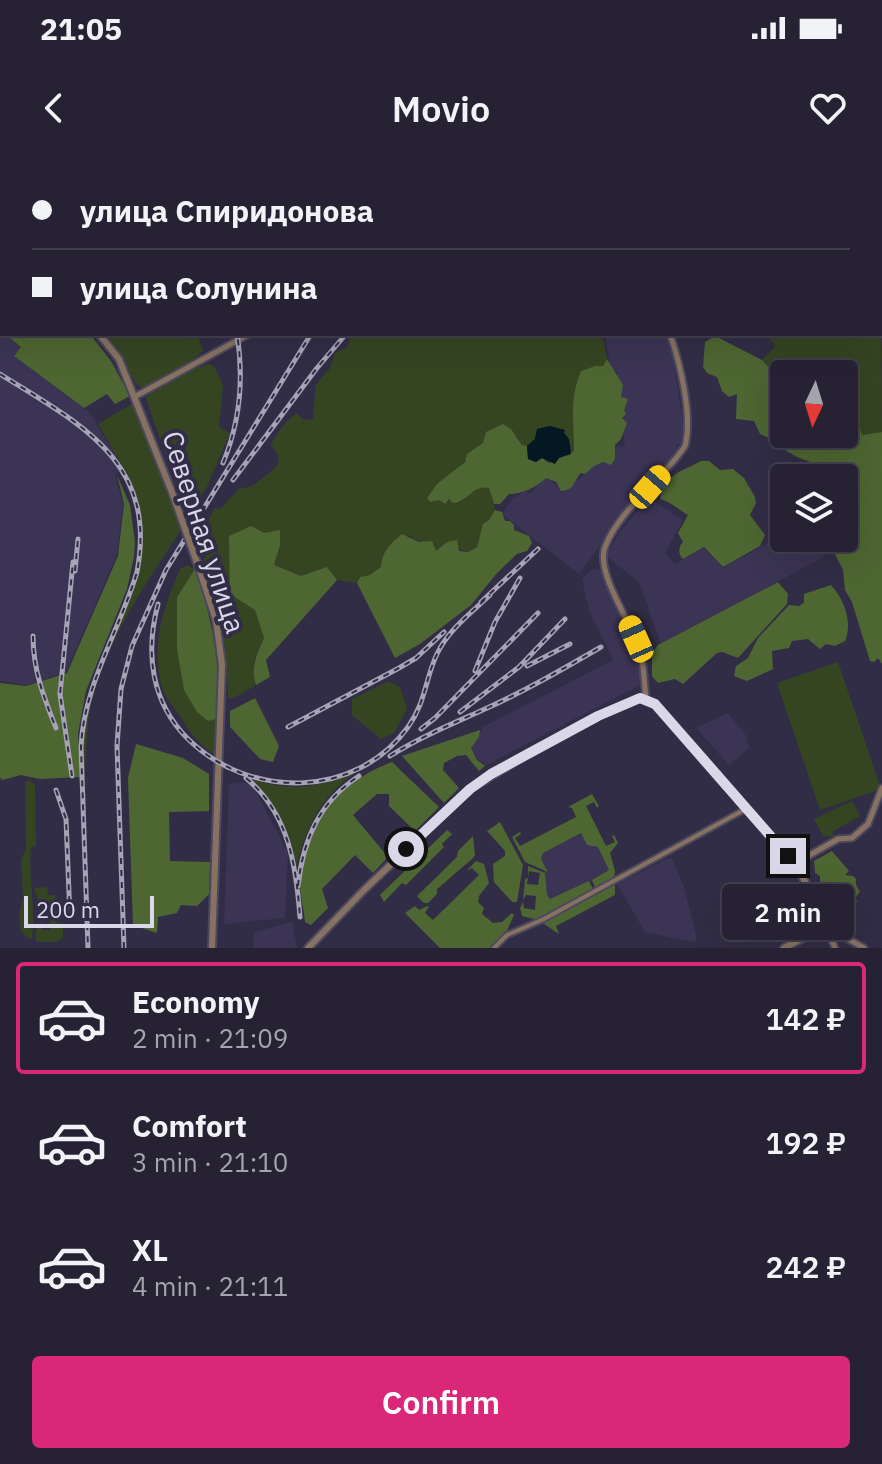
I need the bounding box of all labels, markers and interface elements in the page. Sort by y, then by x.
text: 21:05 [40,9,122,48]
text: Movio [392,85,490,132]
icon: back [32,86,76,130]
icon: heart [806,86,850,130]
text: улица Спиридонова [80,191,374,230]
text: улица Солунина [80,268,318,307]
north arrow [770,360,858,448]
map controls [770,360,858,552]
street label: Северная улица [154,426,255,638]
car [625,461,675,513]
button: layers [770,464,858,552]
car [615,612,657,666]
route start [388,831,424,867]
route end [770,838,806,874]
callout: 2 min [722,884,854,940]
scale bar [24,892,154,928]
text: 200 m [36,895,100,924]
text: 2 min [754,895,822,929]
icon: car [36,982,108,1054]
text: Economy [132,982,260,1021]
text: 142 ₽ [765,999,846,1038]
text: 2 min · 21:09 [132,1021,288,1055]
icon: car [36,1106,108,1178]
text: Comfort [132,1106,247,1145]
text: 192 ₽ [765,1123,846,1162]
text: 3 min · 21:10 [132,1145,288,1179]
icon: car [36,1230,108,1302]
text: XL [132,1230,168,1269]
text: 242 ₽ [765,1247,846,1286]
text: 4 min · 21:11 [132,1269,288,1303]
button: Confirm [32,1356,850,1448]

